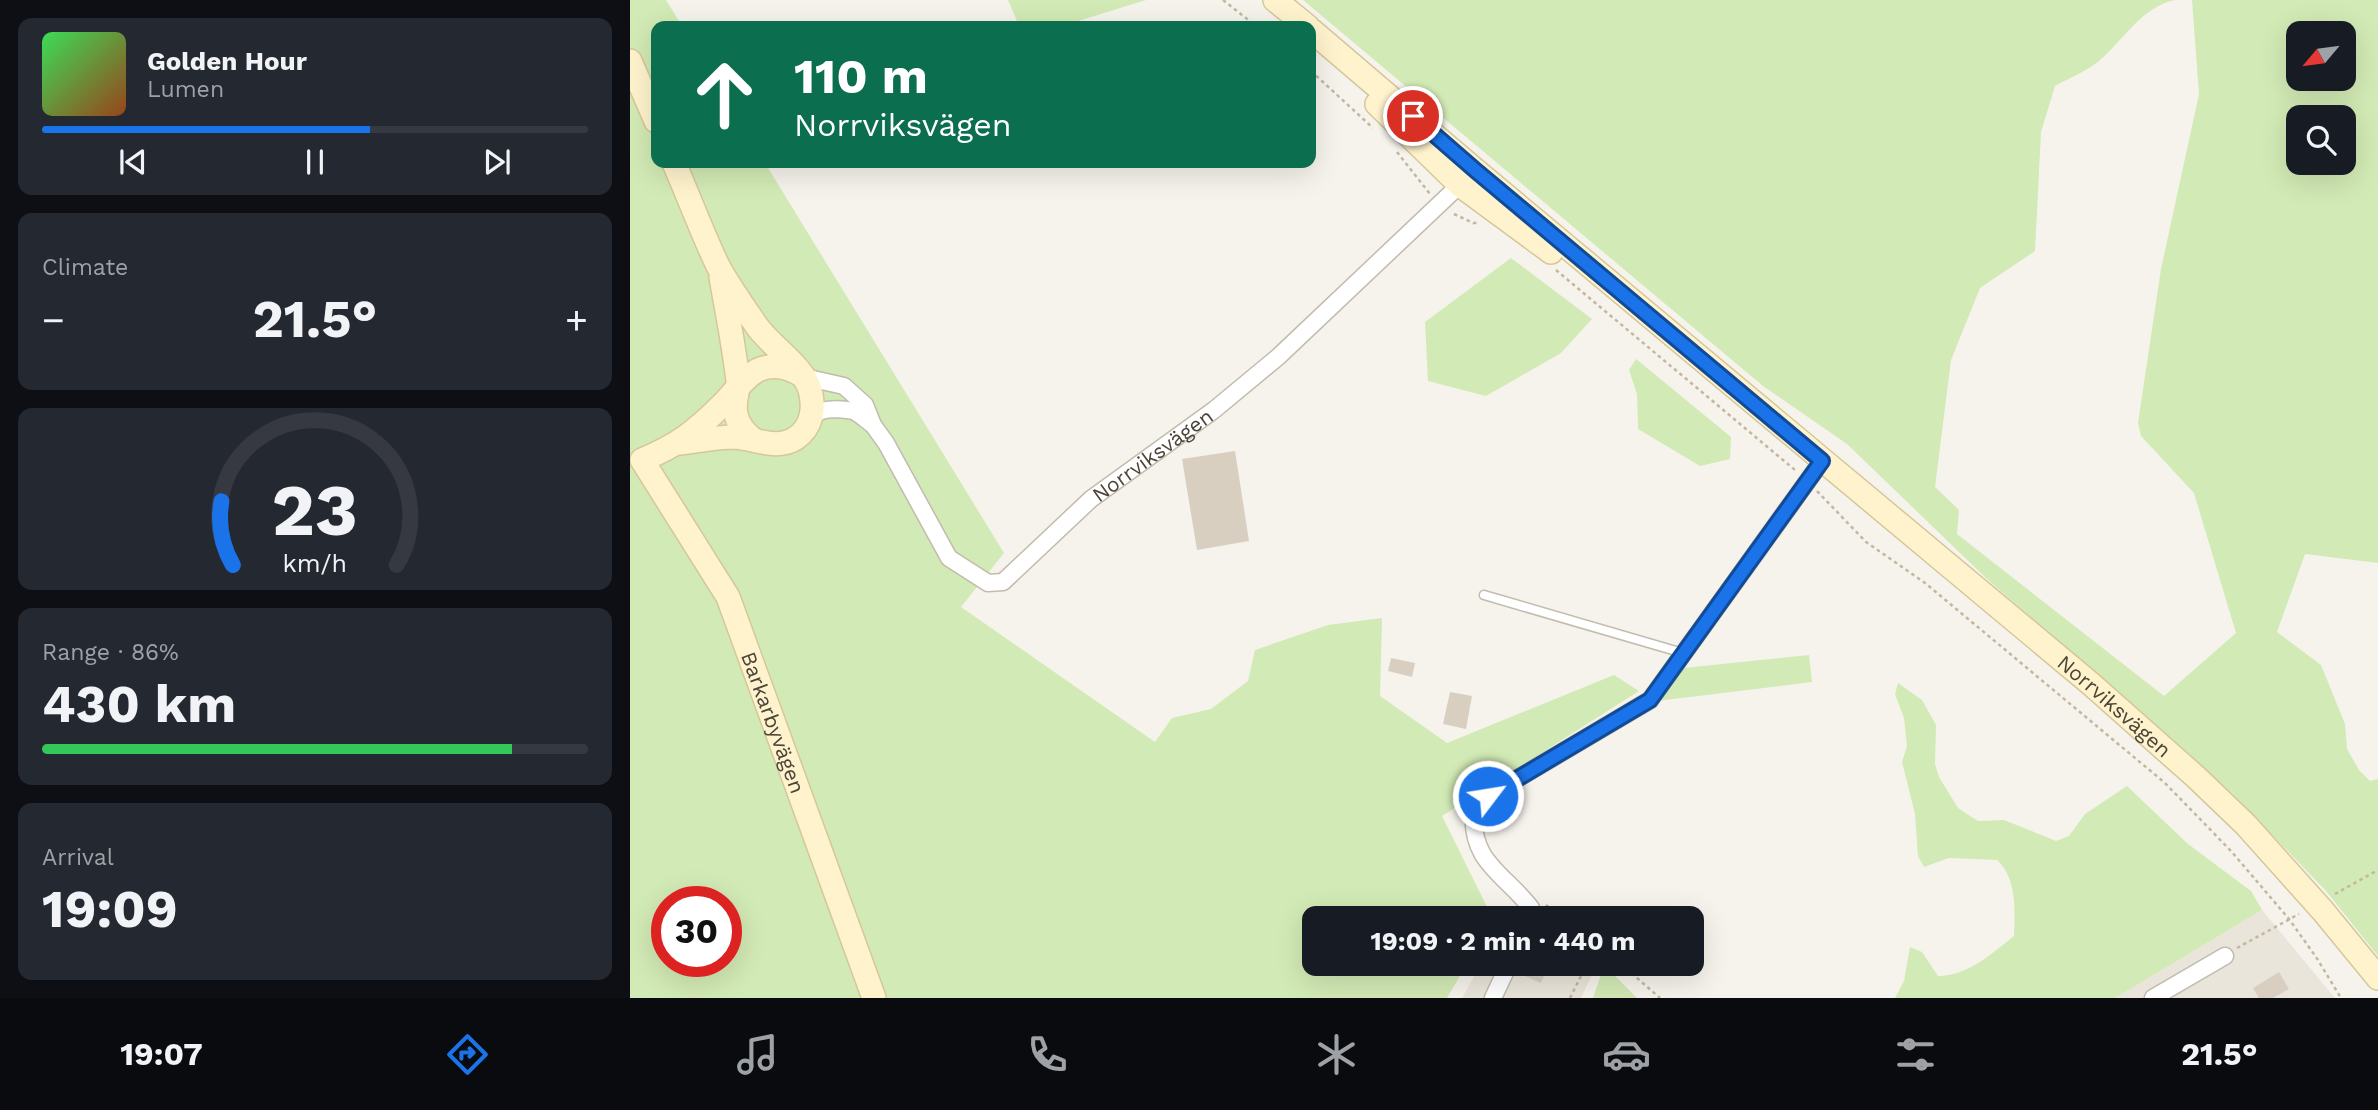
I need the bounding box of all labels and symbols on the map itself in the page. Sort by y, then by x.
north arrow [2286,21,2356,91]
pin [1383,86,1443,146]
street label: Norrviksvägen [1087,403,1217,507]
street label: Barkarbyvägen [736,648,811,797]
street label: Norrviksvägen [2053,649,2177,762]
position arrow [1451,759,1525,833]
speed limit sign: 30 [651,886,742,977]

